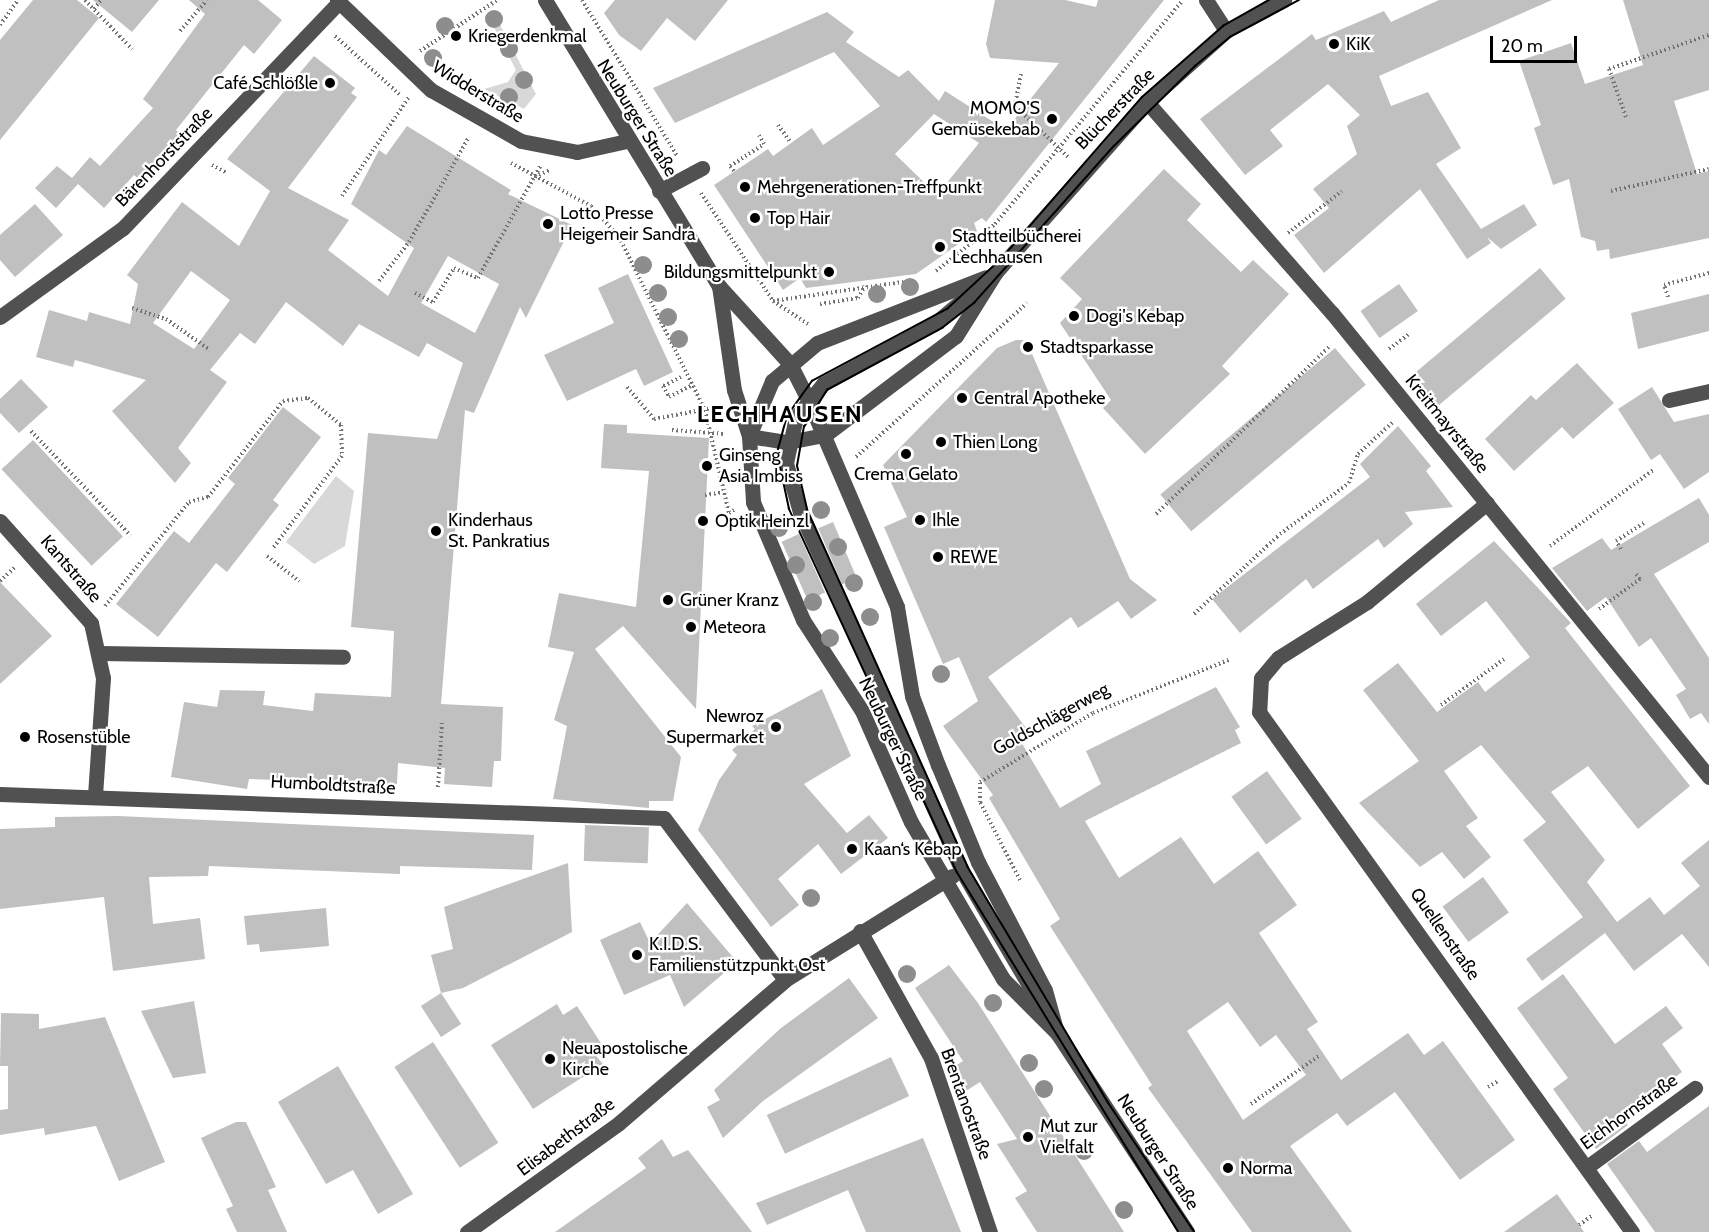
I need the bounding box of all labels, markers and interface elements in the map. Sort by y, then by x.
scale bar [1493,24,1580,62]
place label: Kriegerdenkmal [468,25,587,47]
marker: Kriegerdenkmal [449,29,463,43]
place label: KiK [1346,33,1370,55]
text: 20 m [1501,35,1543,57]
marker: KiK [1327,37,1341,51]
street label: Neuburger Straße [592,55,682,181]
street label: Widderstraße [428,56,528,128]
street label: Blücherstraße [1071,64,1159,154]
place label: Café Schlößle [213,72,318,94]
marker: Café Schlößle [323,76,337,90]
place label: MOMO'S Gemüsekebab [931,98,1040,140]
street label: Bärenhorststraße [111,103,217,211]
marker: MOMO'S Gemüsekebab [1045,112,1059,126]
place label: Mehrgenerationen-Treffpunkt [757,176,982,198]
marker: Mehrgenerationen-Treffpunkt [738,180,752,194]
place label: Lotto Presse Heigemeir Sandra [560,203,696,246]
place label: Top Hair [767,207,830,229]
marker: Top Hair [748,211,762,225]
marker: Lotto Presse Heigemeir Sandra [541,217,555,231]
place label: Stadtteilbücherei Lechhausen [952,226,1081,268]
marker: Stadtteilbücherei Lechhausen [933,240,947,254]
place label: Bildungsmittelpunkt [664,261,817,283]
marker: Bildungsmittelpunkt [822,265,836,279]
place label: Dogi's Kebap [1086,305,1184,327]
marker: Dogi's Kebap [1067,309,1081,323]
place label: Stadtsparkasse [1040,336,1154,358]
marker: Stadtsparkasse [1021,340,1035,354]
street label: Kreitmayrstraße [1401,370,1493,478]
place label: Central Apotheke [974,387,1105,409]
marker: Central Apotheke [955,391,969,405]
district label: LECHHAUSEN [697,400,863,428]
place label: Thien Long [953,431,1037,453]
marker: Thien Long [934,435,948,449]
place label: Ginseng Asia Imbiss [719,445,803,488]
marker: Crema Gelato [899,447,913,461]
marker: Ginseng Asia Imbiss [700,459,714,473]
place label: Crema Gelato [854,463,958,485]
place label: Ihle [932,509,960,531]
place label: Kinderhaus St. Pankratius [448,510,550,552]
place label: Optik Heinzl [715,510,809,532]
marker: Ihle [913,513,927,527]
marker: Optik Heinzl [696,514,710,528]
marker: Kinderhaus St. Pankratius [429,524,443,538]
street label: Kantstraße [36,531,106,607]
place label: REWE [950,546,998,568]
marker: REWE [931,550,945,564]
place label: Grüner Kranz [680,589,779,611]
marker: Grüner Kranz [661,593,675,607]
place label: Meteora [703,616,766,638]
marker: Meteora [684,620,698,634]
street label: Neuburger Straße [854,674,932,804]
street label: Goldschlägerweg [989,678,1113,760]
place label: Newroz Supermarket [666,706,764,748]
marker: Newroz Supermarket [769,720,783,734]
place label: Rosenstüble [37,726,130,748]
marker: Rosenstüble [18,730,32,744]
street label: Humboldtstraße [270,771,396,799]
place label: Kaan‘s Kebap [864,838,962,860]
marker: Kaan‘s Kebap [845,842,859,856]
street label: Quellenstraße [1405,884,1485,984]
place label: K.I.D.S. Familienstützpunkt Ost [649,934,825,976]
marker: K.I.D.S. Familienstützpunkt Ost [630,948,644,962]
place label: Neuapostolische Kirche [562,1038,688,1080]
street label: Brentanostraße [936,1045,996,1163]
marker: Neuapostolische Kirche [543,1052,557,1066]
street label: Eichhornstraße [1576,1070,1682,1154]
street label: Neuburger Straße [1112,1090,1204,1214]
street label: Elisabethstraße [513,1093,619,1181]
place label: Mut zur Vielfalt [1040,1116,1098,1158]
marker: Mut zur Vielfalt [1021,1130,1035,1144]
place label: Norma [1240,1157,1292,1179]
marker: Norma [1221,1161,1235,1175]

